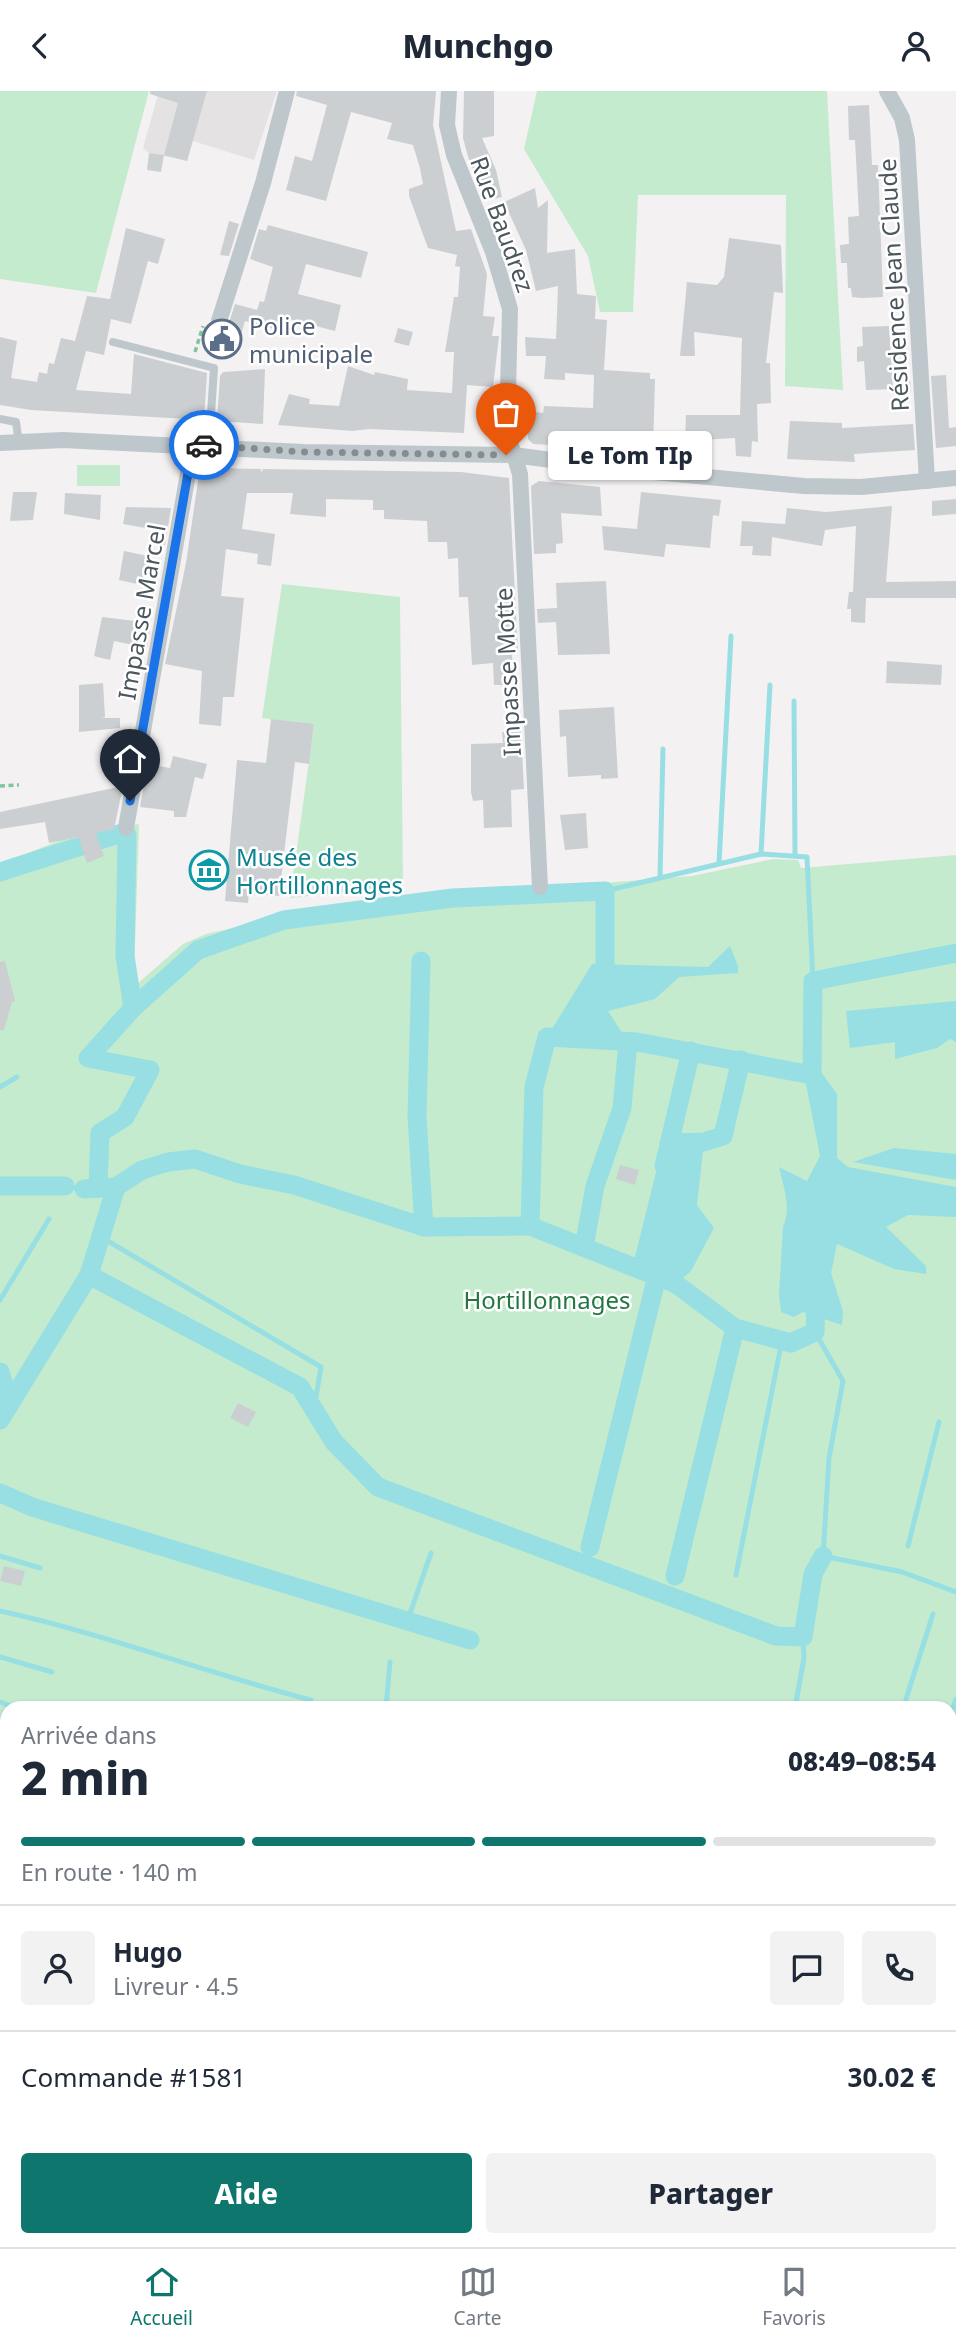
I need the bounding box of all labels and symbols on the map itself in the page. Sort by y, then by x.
street label: Rue Baudrez [463,152,543,296]
street label: Résidence Jean Claude [870,158,916,412]
place label: Police municipale [249,309,373,370]
public building icon: Police municipale [201,318,243,360]
pin [476,383,536,455]
courier [169,410,239,480]
callout: Le Tom TIp [548,431,712,479]
street label: Impasse Marcel [109,522,173,702]
street label: Impasse Motte [486,587,528,757]
pin [100,729,160,801]
place label: Musée des Hortillonnages [236,840,403,901]
museum icon: Musée des Hortillonnages [188,849,230,891]
park label: Hortillonnages [464,1283,630,1316]

